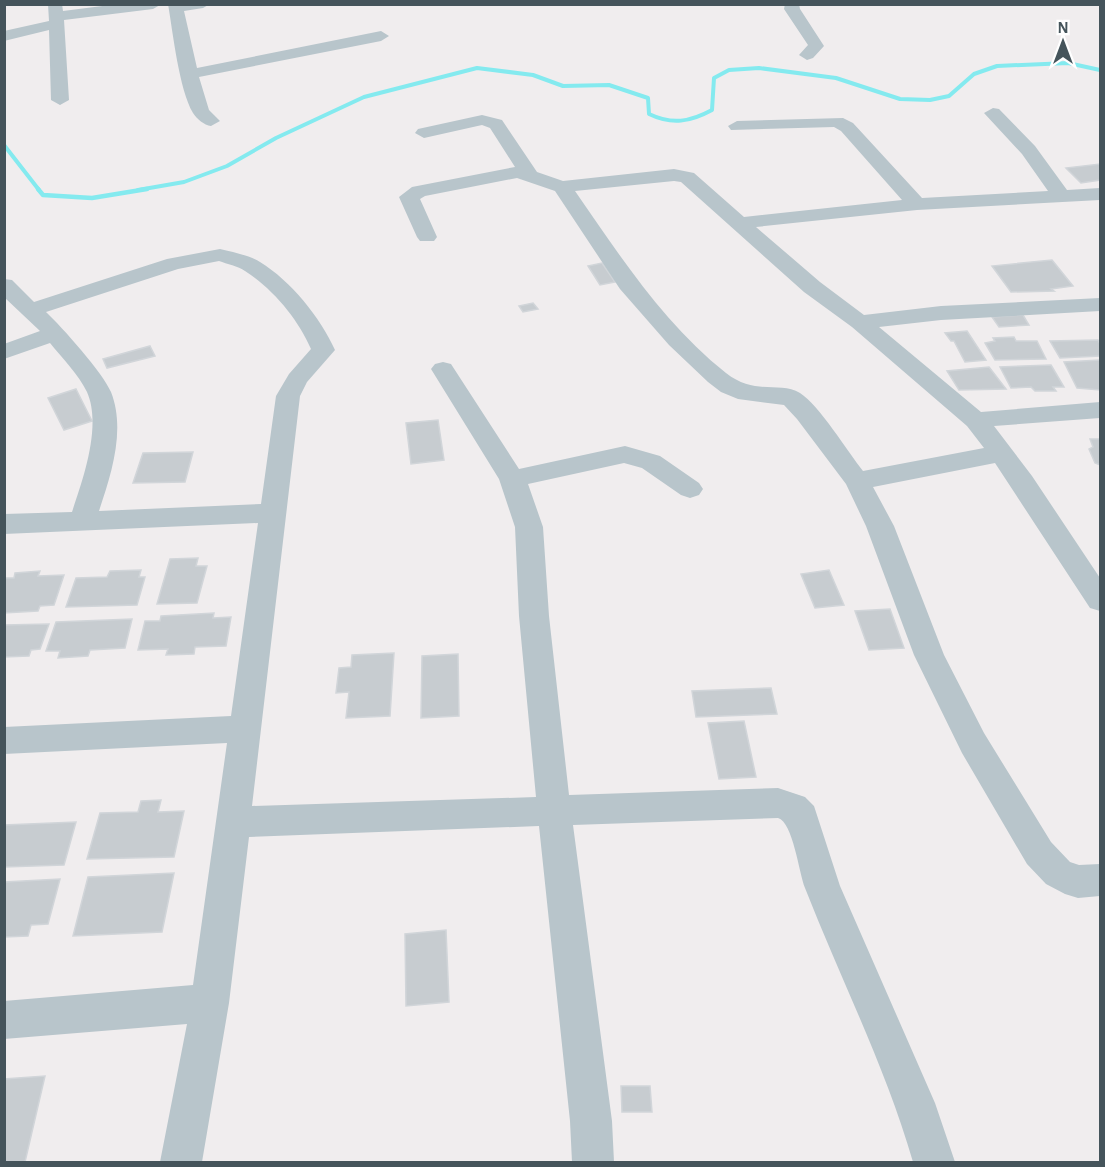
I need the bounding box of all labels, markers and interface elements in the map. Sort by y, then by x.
north arrow [1033,12,1093,72]
text: N [1057,20,1069,36]

